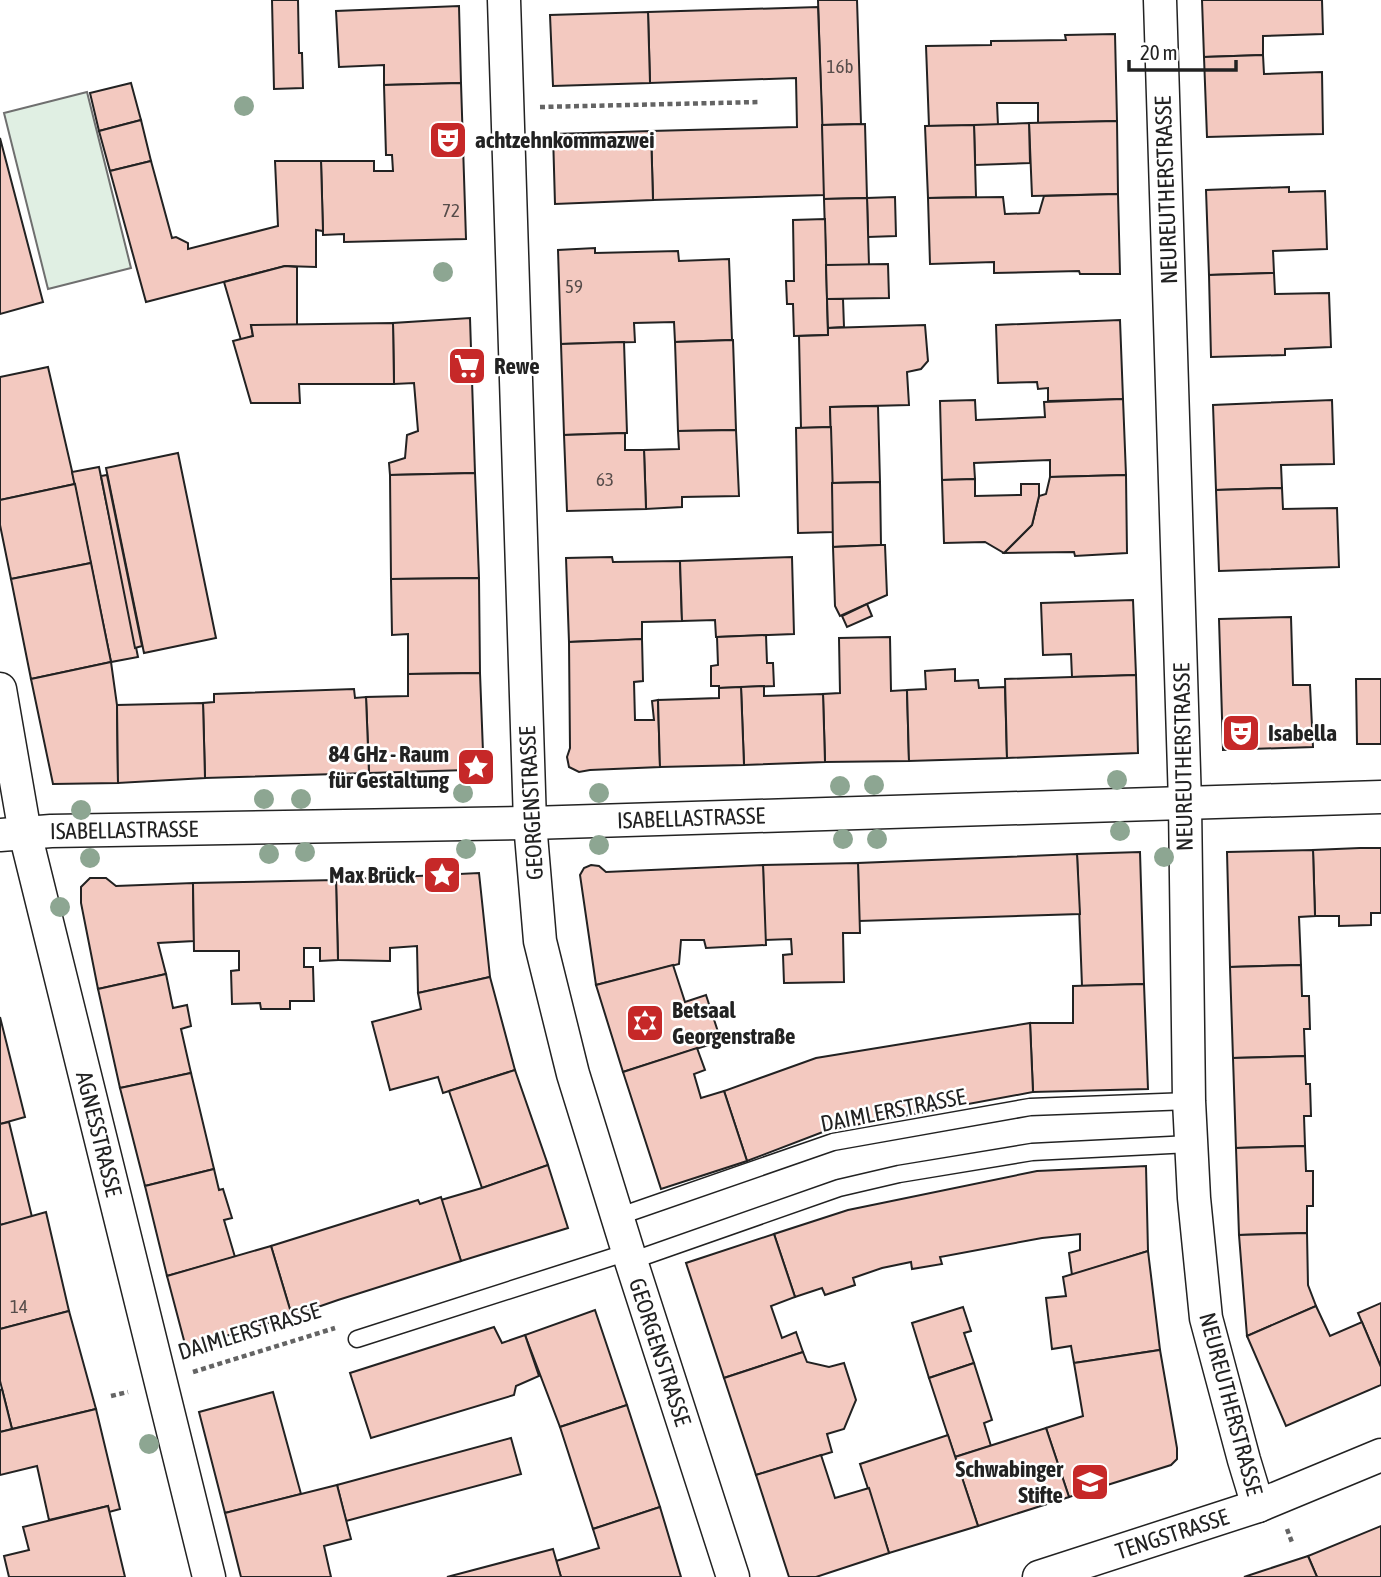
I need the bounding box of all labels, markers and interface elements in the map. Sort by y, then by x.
scale bar [1129,28,1236,72]
text: 20 m [1140,40,1178,64]
house number: 16b [827,55,853,77]
street label: NEUREUTHERSTRASSE [1150,95,1182,285]
theatre icon: achtzehnkommazwei [427,119,469,161]
place label: achtzehnkommazwei [475,127,655,153]
house number: 72 [442,199,460,221]
house number: 59 [565,275,583,297]
supermarket icon: Rewe [446,345,488,387]
place label: Rewe [494,353,540,379]
house number: 63 [596,468,614,490]
street label: NEUREUTHERSTRASSE [1168,662,1198,851]
theatre icon: Isabella [1220,712,1262,754]
place label: Isabella [1268,720,1337,746]
street label: GEORGENSTRASSE [514,725,548,881]
place label: 84 GHz - Raum für Gestaltung [328,741,449,793]
place icon: 84 GHz - Raum für Gestaltung [455,746,497,788]
street label: ISABELLASTRASSE [616,802,766,834]
street label: ISABELLASTRASSE [50,816,199,844]
place icon: Max Brück [421,854,463,896]
place label: Max Brück [329,862,416,888]
place label: Betsaal Georgenstraße [672,997,795,1049]
synagogue icon: Betsaal Georgenstraße [624,1002,666,1044]
street label: AGNESSTRASSE [71,1069,127,1200]
street label: DAIMLERSTRASSE [818,1083,968,1137]
street label: GEORGENSTRASSE [624,1275,696,1429]
house number: 14 [10,1295,28,1317]
street label: DAIMLERSTRASSE [175,1297,323,1365]
street label: NEUREUTHERSTRASSE [1194,1310,1268,1498]
place label: Schwabinger Stifte [955,1456,1064,1508]
school or university icon: Schwabinger Stifte [1069,1461,1111,1503]
street label: TENGSTRASSE [1112,1503,1232,1564]

